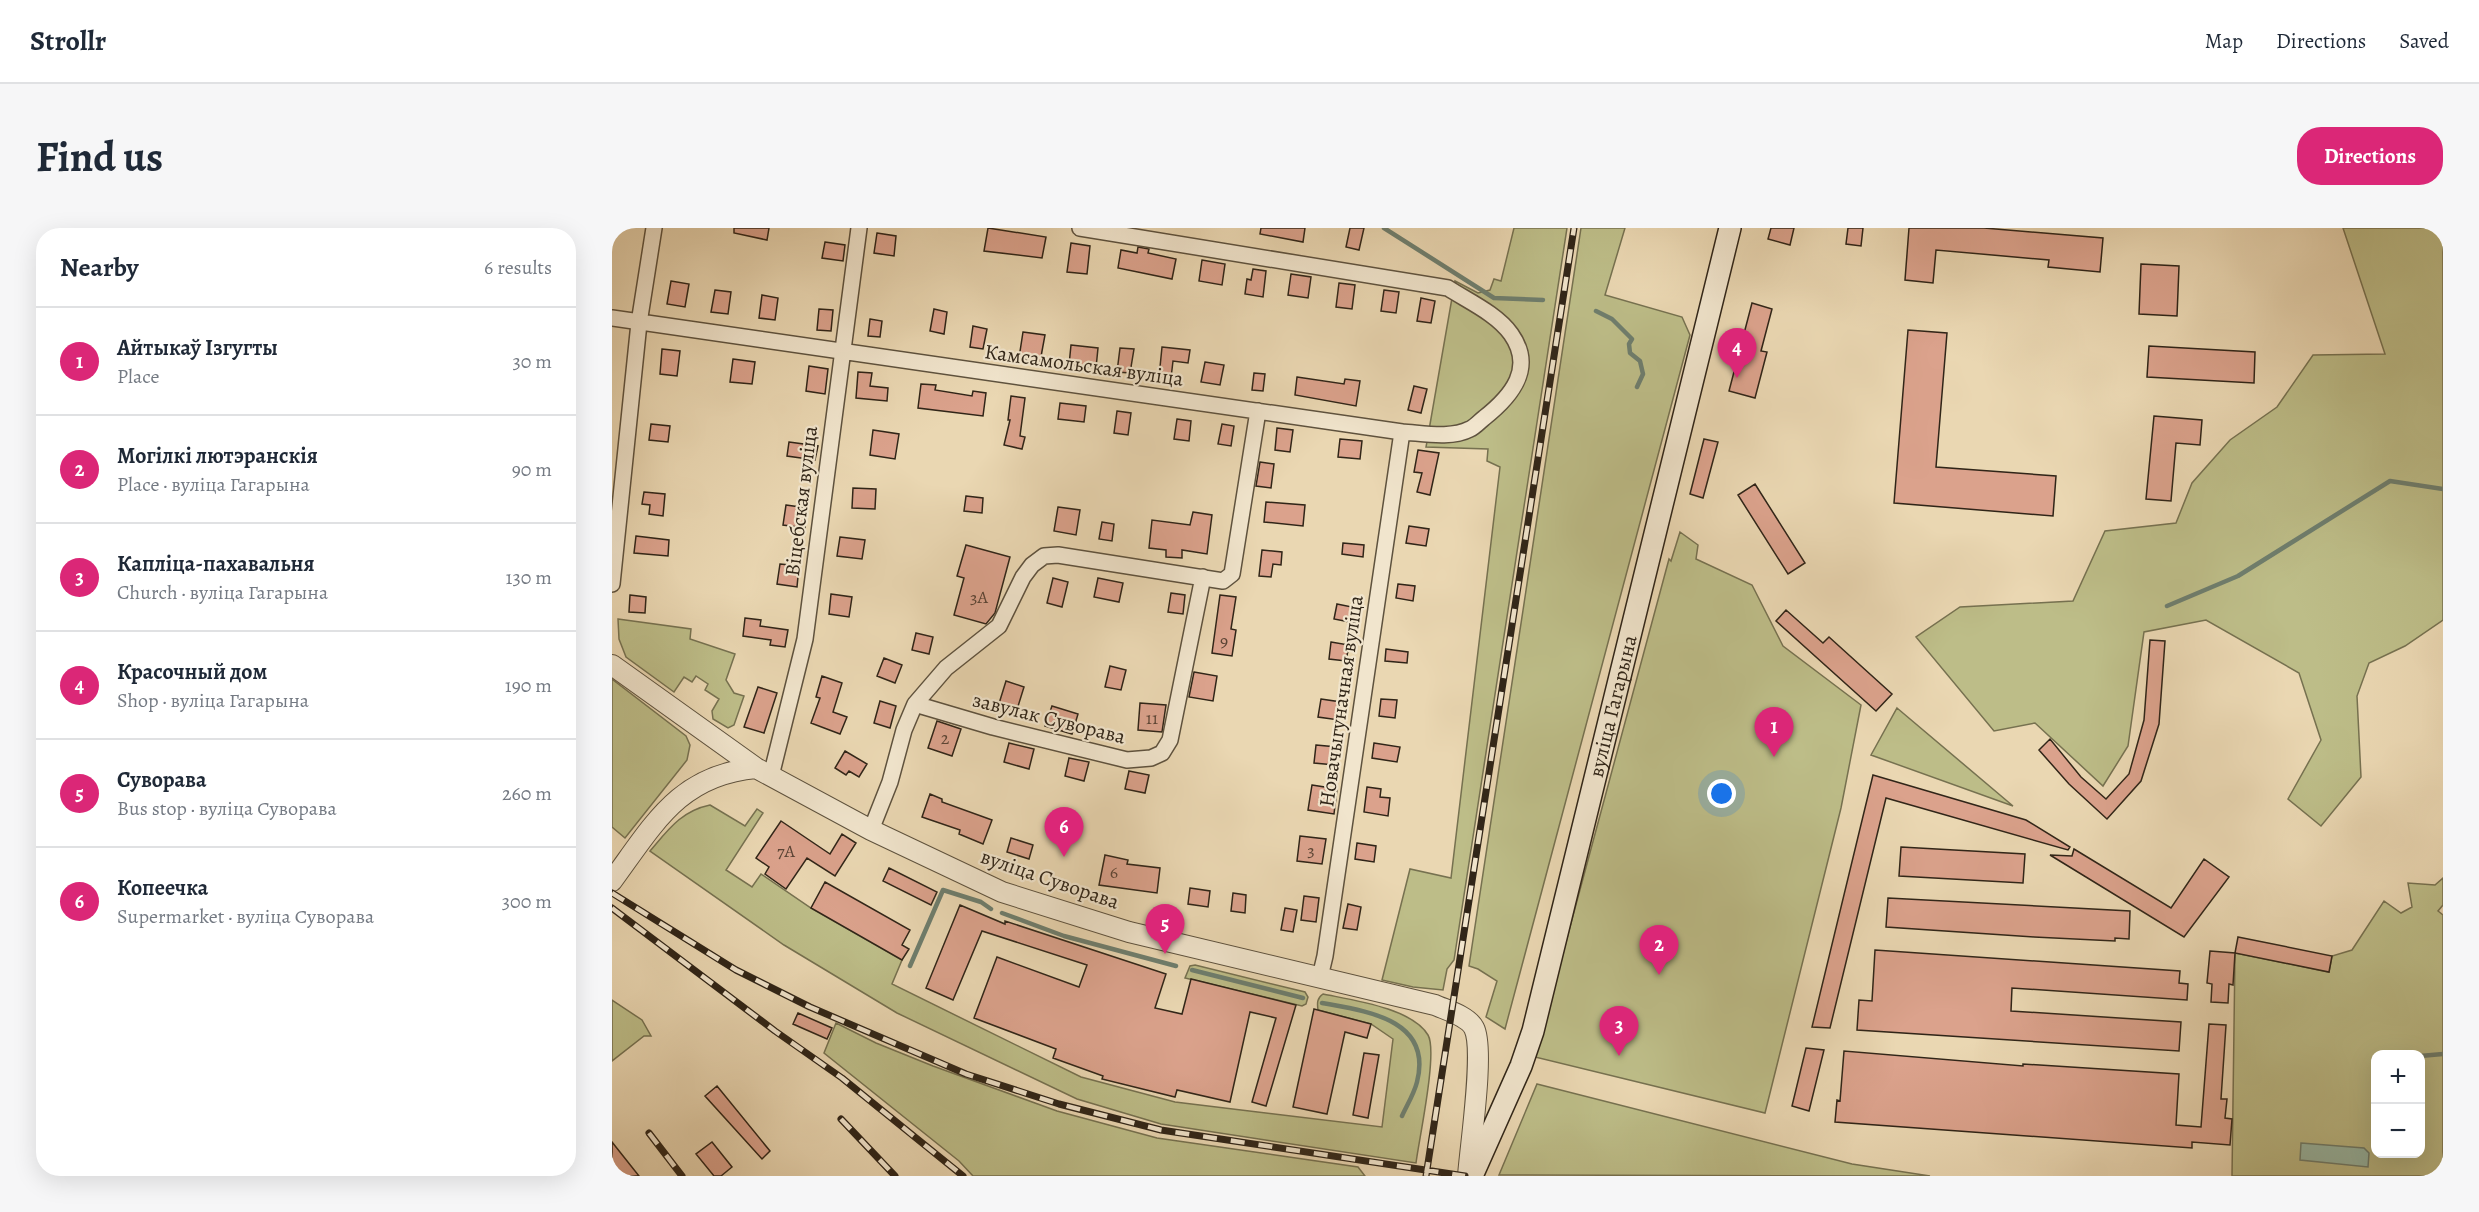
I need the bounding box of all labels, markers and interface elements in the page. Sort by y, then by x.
text: Strollr [30,22,106,60]
text: Map [2205,27,2243,55]
text: Directions [2276,27,2366,55]
text: Saved [2399,27,2449,55]
button: Directions [2297,127,2443,185]
text: Find us [36,128,163,185]
text: Nearby [60,250,139,285]
text: 6 results [484,254,552,281]
pin: 4 [1718,328,1756,378]
text: Айтыкаў Ізгугты [117,333,278,363]
street label: Камсамольская вуліца [983,337,1186,393]
text: 1 [76,348,83,375]
text: 30 m [512,348,552,375]
text: Place [117,363,159,390]
street label: Віцебская вуліца [778,424,824,578]
text: Могілкі лютэранскія [117,441,318,471]
text: 2 [75,456,84,483]
text: 90 m [512,456,552,483]
text: Place · вуліца Гагарына [117,471,310,498]
text: Капліца-пахавальня [117,549,315,579]
text: 3 [75,564,84,591]
text: 130 m [506,564,552,591]
text: Church · вуліца Гагарына [117,579,328,606]
house number: 3А [970,585,988,609]
street label: Новачыгуначная вуліца [1312,593,1370,809]
house number: 9 [1220,629,1228,653]
street label: вуліца Гагарына [1582,632,1644,780]
text: Красочный дом [117,657,267,687]
text: 4 [75,672,84,699]
text: 190 m [505,672,552,699]
street label: завулак Суворава [970,685,1129,751]
text: Shop · вуліца Гагарына [117,687,309,714]
house number: 11 [1146,706,1158,730]
pin: 1 [1754,708,1794,757]
house number: 2 [941,726,950,750]
text: Суворава [117,765,206,795]
your location [1707,779,1736,808]
text: 5 [75,780,84,807]
text: 260 m [502,780,552,807]
text: Bus stop · вуліца Суворава [117,795,337,822]
pin: 6 [1044,808,1084,857]
house number: 3 [1307,838,1315,862]
house number: 7А [777,839,796,863]
street label: вуліца Суворава [977,842,1123,916]
house number: 6 [1110,860,1118,884]
text: Копеечка [117,873,208,903]
text: 6 [75,888,84,915]
text: 300 m [502,888,552,915]
text: Supermarket · вуліца Суворава [117,903,374,930]
pin: 5 [1146,904,1184,954]
pin: 2 [1640,926,1678,975]
pin: 3 [1600,1006,1638,1056]
map controls [2371,1050,2425,1158]
button: + [2371,1050,2425,1104]
button: − [2371,1104,2425,1158]

